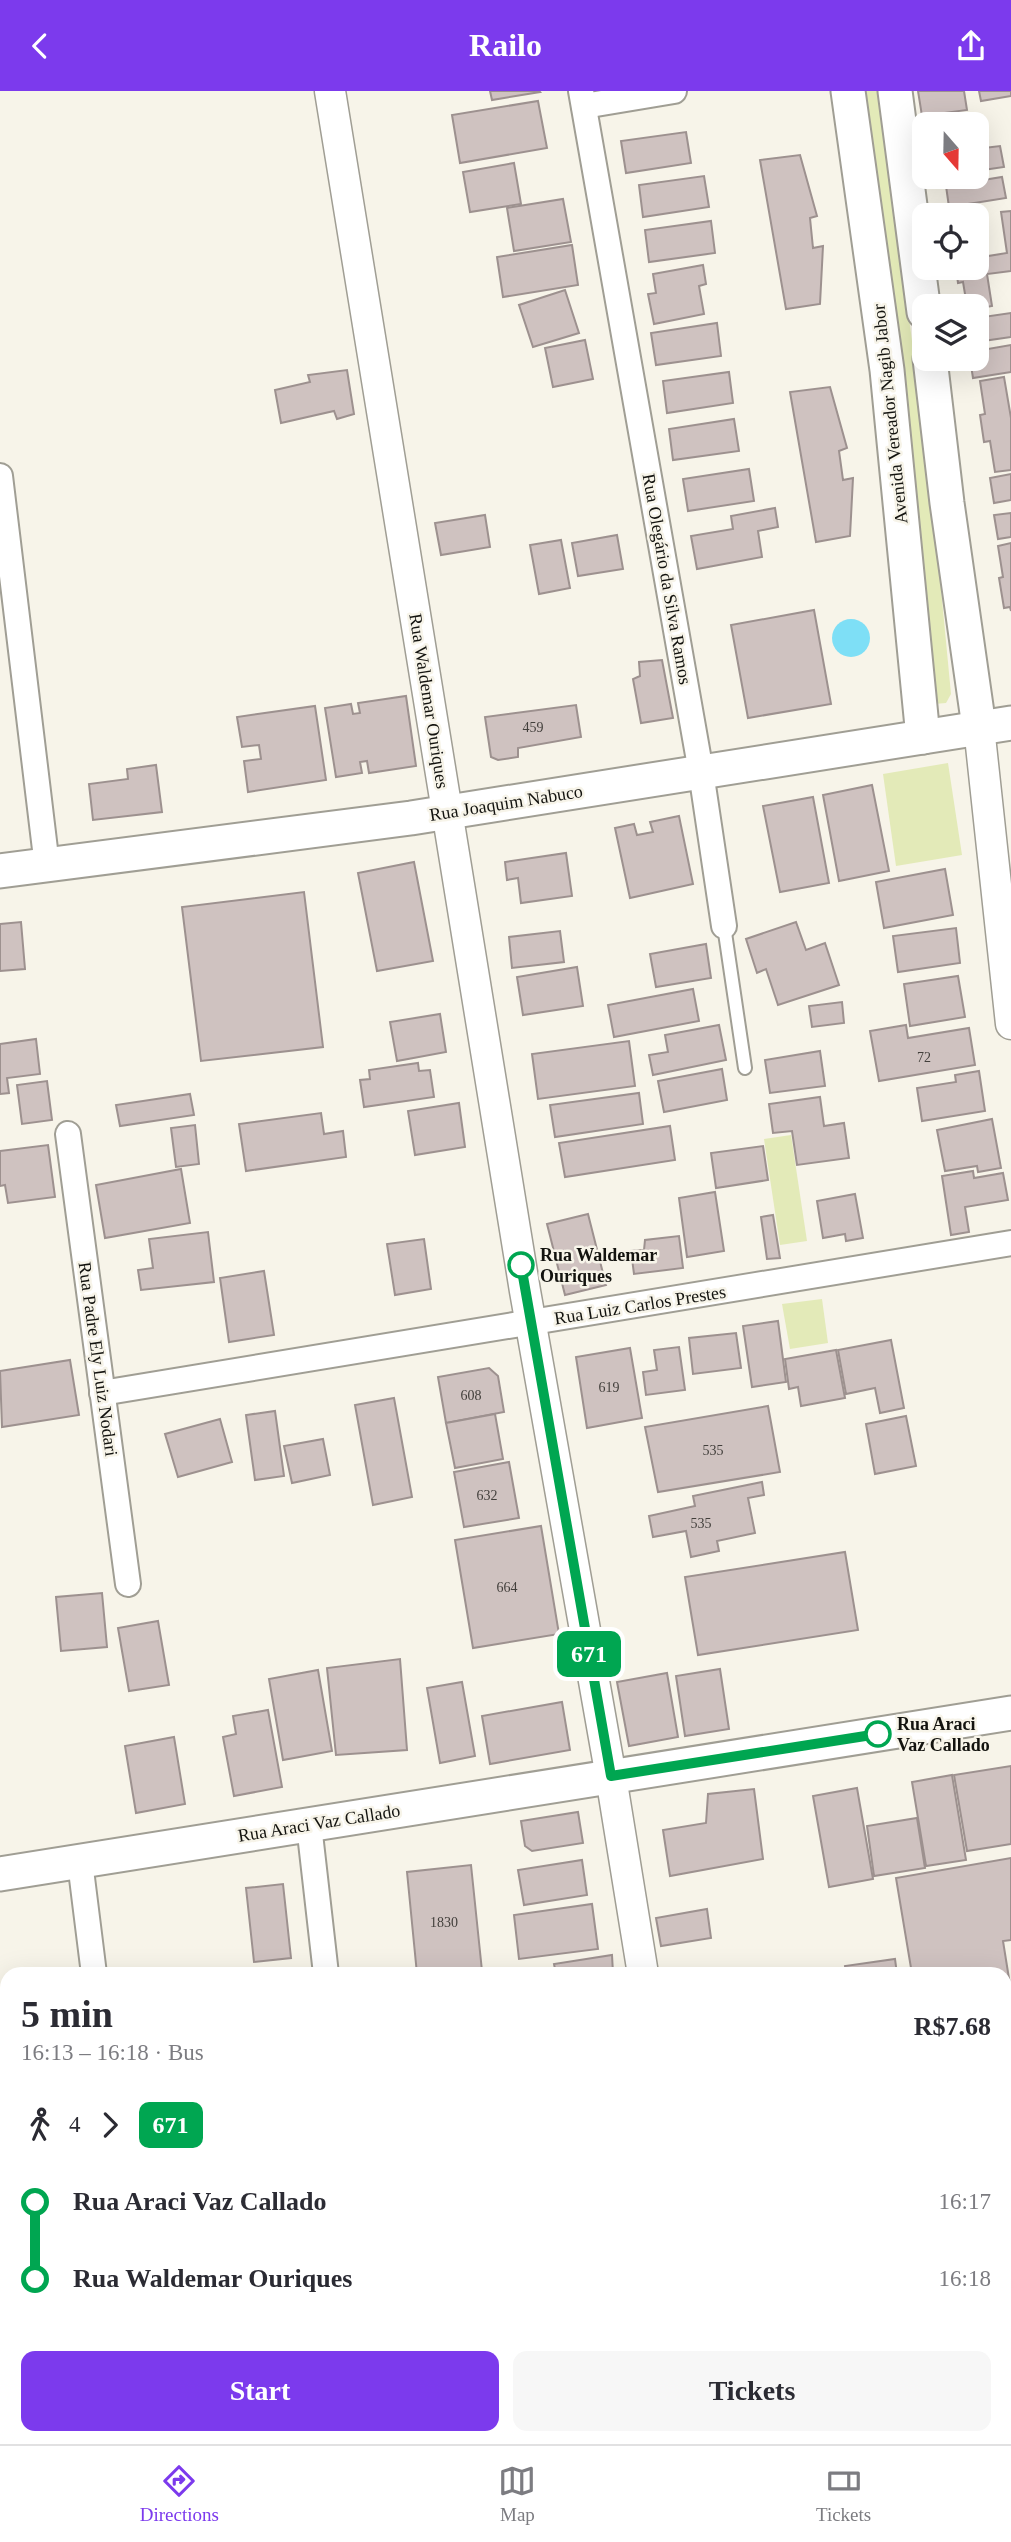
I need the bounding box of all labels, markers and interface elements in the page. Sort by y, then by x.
icon: back [21,27,59,65]
text: Railo [469,27,542,63]
icon: share [952,27,990,65]
north arrow [912,112,989,189]
map controls [912,112,989,371]
button: locate [912,203,989,280]
button: layers [912,294,989,371]
street label: Avenida Vereador Nagib Jabor [869,303,911,525]
street label: Rua Olegário da Silva Ramos [639,472,695,686]
street label: Rua Waldemar Ouriques [405,612,453,790]
house number: 459 [523,720,544,735]
street label: Rua Joaquim Nabuco [428,781,584,825]
house number: 72 [917,1050,931,1065]
place label: Rua Waldemar Ouriques [540,1245,657,1286]
marker: Rua Waldemar Ouriques [508,1252,534,1278]
street label: Rua Padre Ely Luiz Nodari [74,1261,122,1457]
street label: Rua Luiz Carlos Prestes [553,1282,727,1328]
house number: 619 [599,1380,620,1395]
house number: 608 [461,1388,482,1403]
house number: 535 [703,1443,724,1458]
house number: 632 [477,1488,498,1503]
house number: 535 [691,1516,712,1531]
house number: 664 [497,1580,518,1595]
line badge: 671 [549,1631,629,1677]
text: 671 [571,1641,607,1667]
place label: Rua Araci Vaz Callado [897,1714,990,1755]
marker: Rua Araci Vaz Callado [865,1721,891,1747]
street label: Rua Araci Vaz Callado [236,1800,402,1846]
house number: 1830 [430,1915,458,1930]
text: 5 min [21,1993,113,2035]
text: R$7.68 [914,2012,991,2041]
text: 16:13 – 16:18 · Bus [21,2040,204,2065]
icon: walk [21,2106,59,2144]
icon: forward [91,2106,129,2144]
text: 4 [69,2112,81,2137]
text: 671 [153,2112,189,2138]
text: Rua Araci Vaz Callado [73,2187,327,2216]
text: 16:17 [939,2189,991,2214]
text: Rua Waldemar Ouriques [73,2264,352,2293]
text: 16:18 [939,2266,991,2291]
button: Start [21,2351,499,2431]
button: Tickets [513,2351,991,2431]
tab: Directions [140,2462,219,2526]
tab: Map [498,2462,536,2526]
tab: Tickets [816,2462,871,2526]

